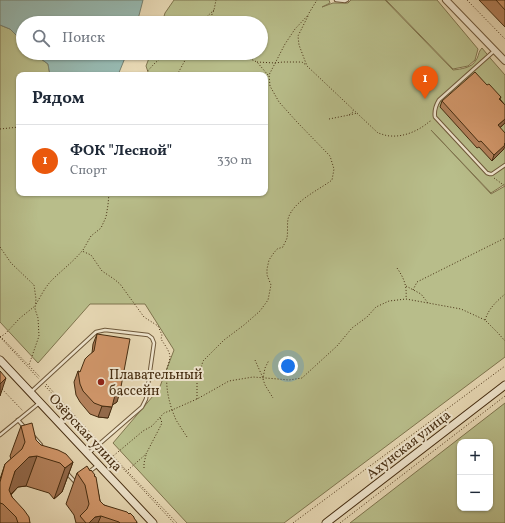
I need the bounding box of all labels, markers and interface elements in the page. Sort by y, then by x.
search box [16,16,268,60]
icon: search [30,27,52,49]
text: Поиск [62,28,105,49]
pin: 1 [412,66,438,99]
text: Рядом [32,87,85,110]
text: ФОК "Лесной" [70,141,172,162]
text: 1 [42,152,48,170]
text: 330 m [217,152,252,170]
text: Спорт [70,162,107,180]
your location [278,356,298,376]
place label: Плавательный бассейн [109,366,203,401]
marker: Плавательный бассейн [96,377,106,387]
street label: Озёрская улица [44,390,126,476]
street label: Ахунская улица [363,406,455,484]
map controls [457,439,493,511]
button: + [457,439,493,475]
button: − [457,475,493,511]

